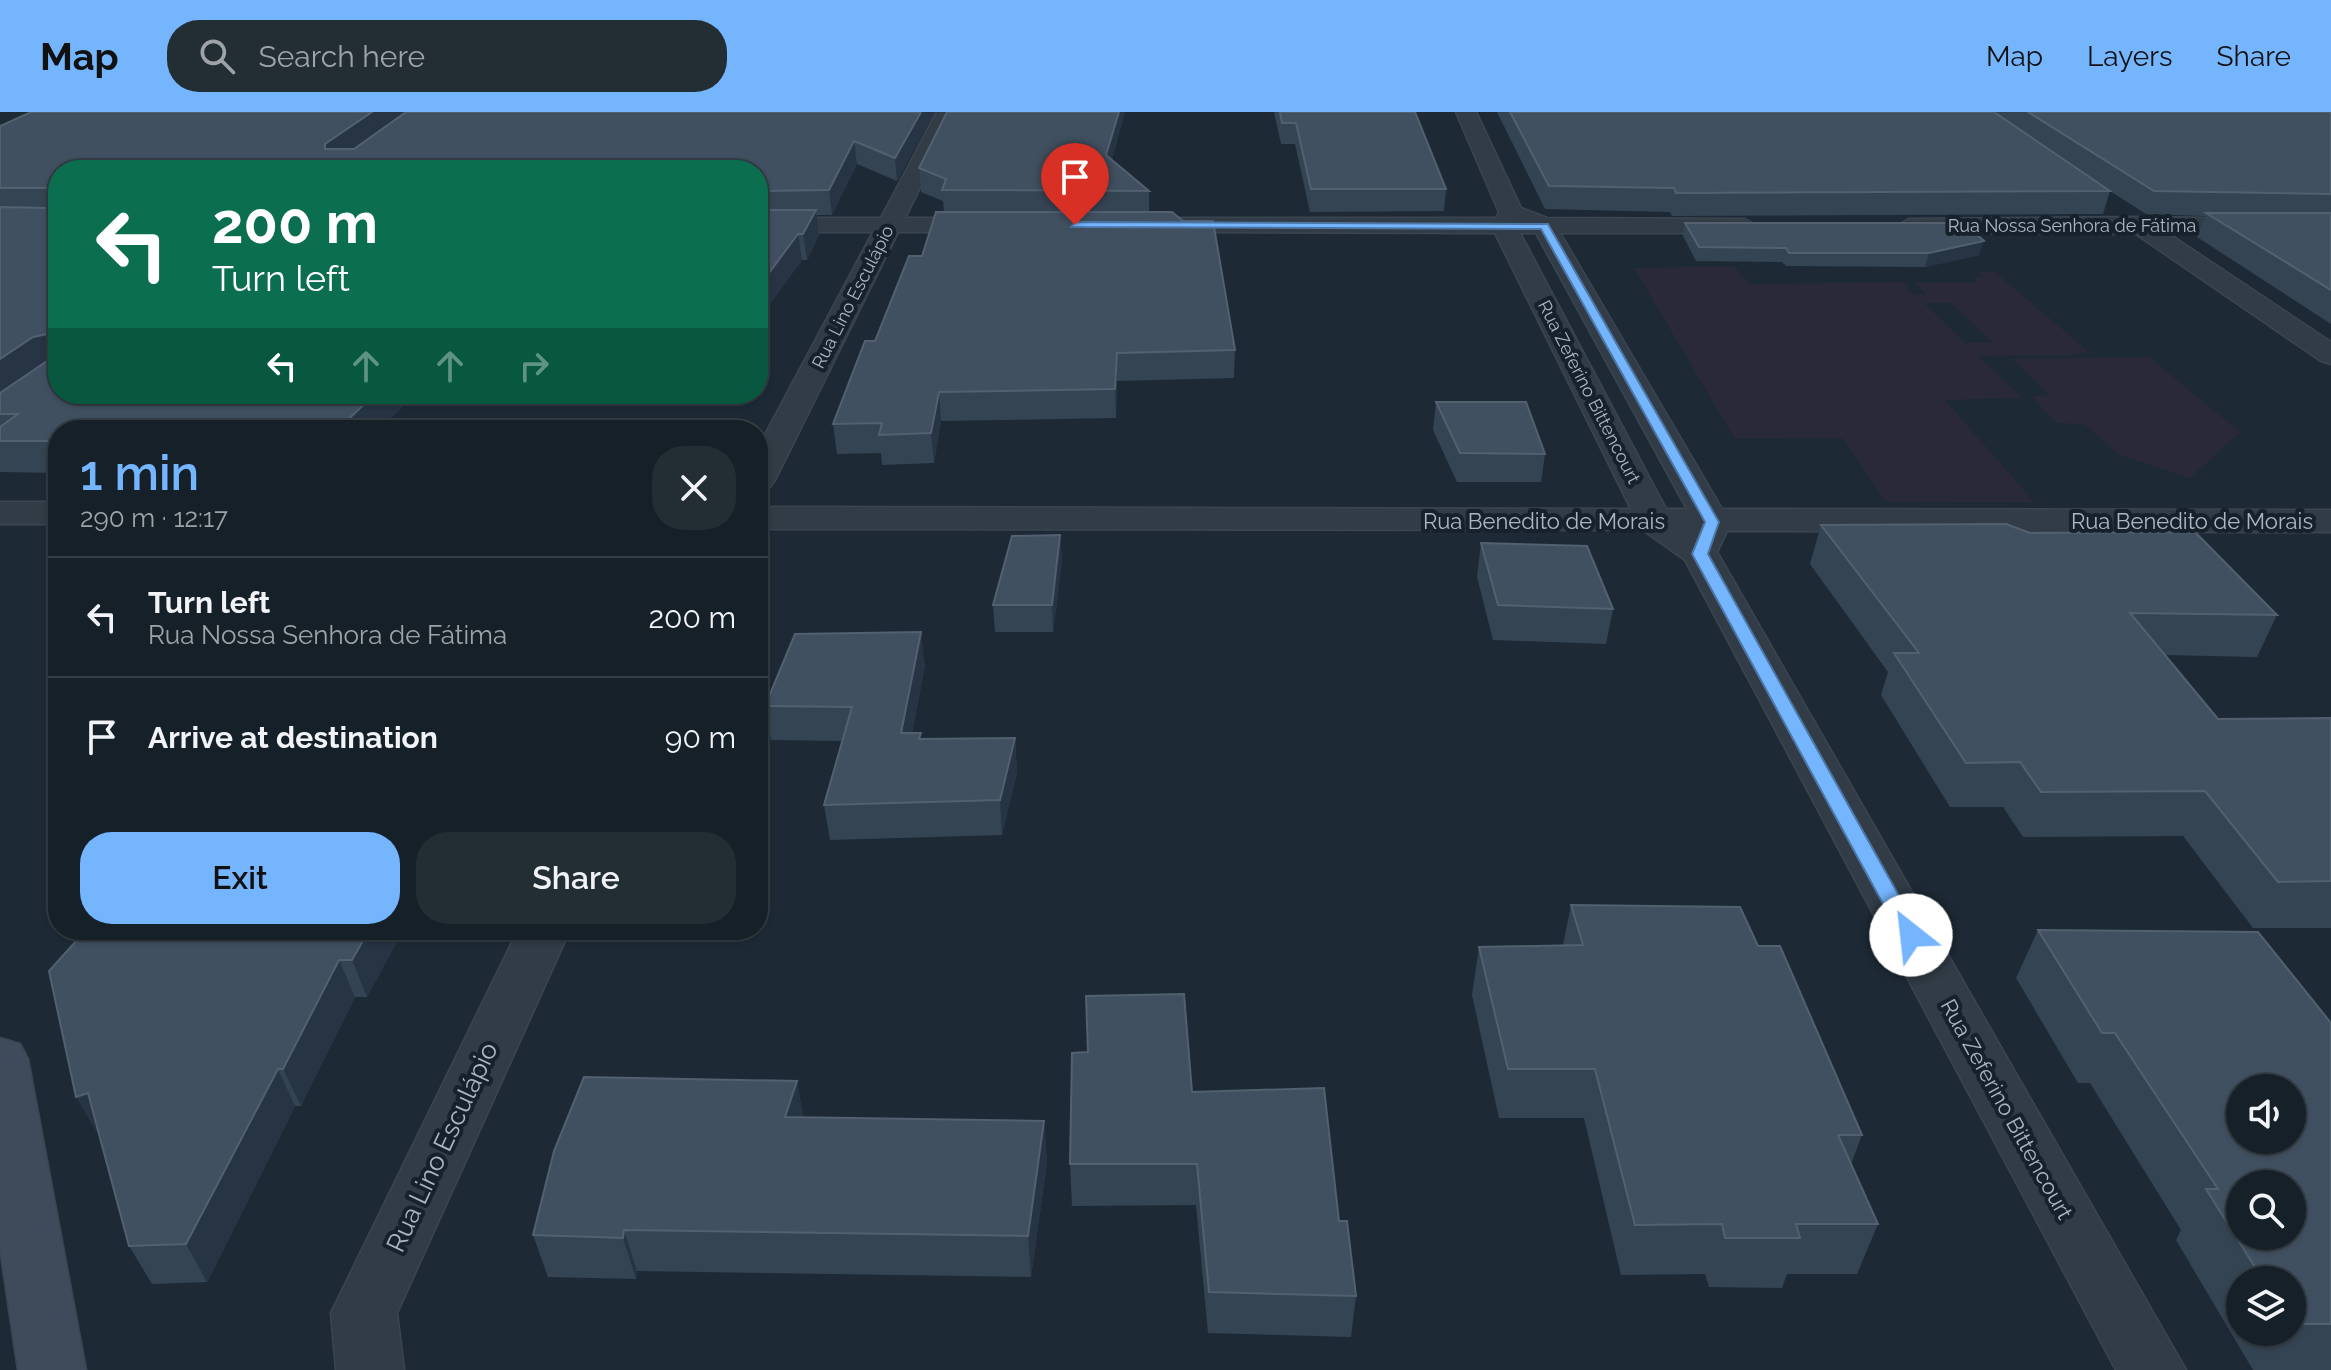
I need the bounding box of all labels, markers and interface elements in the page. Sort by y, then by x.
search box [167,20,727,92]
text: Map [40,34,119,79]
icon: search [195,34,239,78]
text: Search here [259,39,425,74]
text: Map [1986,40,2043,73]
text: Layers [2087,40,2173,73]
text: Share [2217,40,2291,73]
pin [1041,143,1109,225]
icon: arrive [1053,155,1097,199]
text: 200 m [212,190,378,256]
icon: left [80,192,184,296]
street label: Rua Nossa Senhora de Fátima [1948,215,2196,236]
street label: Rua Lino Esculápio [807,222,898,372]
text: Turn left [212,257,350,299]
street label: Rua Zeferino Bittencourt [1534,297,1645,487]
icon: left [260,344,304,388]
icon: ahead [344,344,388,388]
icon: ahead [428,344,472,388]
icon: right [512,344,556,388]
text: 1 min [80,445,199,501]
button: close [652,446,736,530]
text: 290 m · 12:17 [80,503,228,533]
street label: Rua Benedito de Morais [1423,508,1665,534]
street label: Rua Benedito de Morais [2071,508,2313,534]
text: Turn left [148,585,270,620]
icon: left [80,595,124,639]
text: 200 m [648,600,736,635]
text: Rua Nossa Senhora de Fátima [148,620,507,650]
icon: arrive [80,715,124,759]
text: Arrive at destination [148,720,438,755]
text: 90 m [665,720,736,755]
button: Exit [80,832,400,924]
button: Share [416,832,736,924]
position arrow [1869,893,1953,977]
street label: Rua Zeferino Bittencourt [1936,994,2079,1224]
street label: Rua Lino Esculápio [380,1038,504,1256]
map controls [2226,1074,2306,1346]
button: sound [2226,1074,2306,1154]
button: search [2226,1170,2306,1250]
button: layers [2226,1266,2306,1346]

